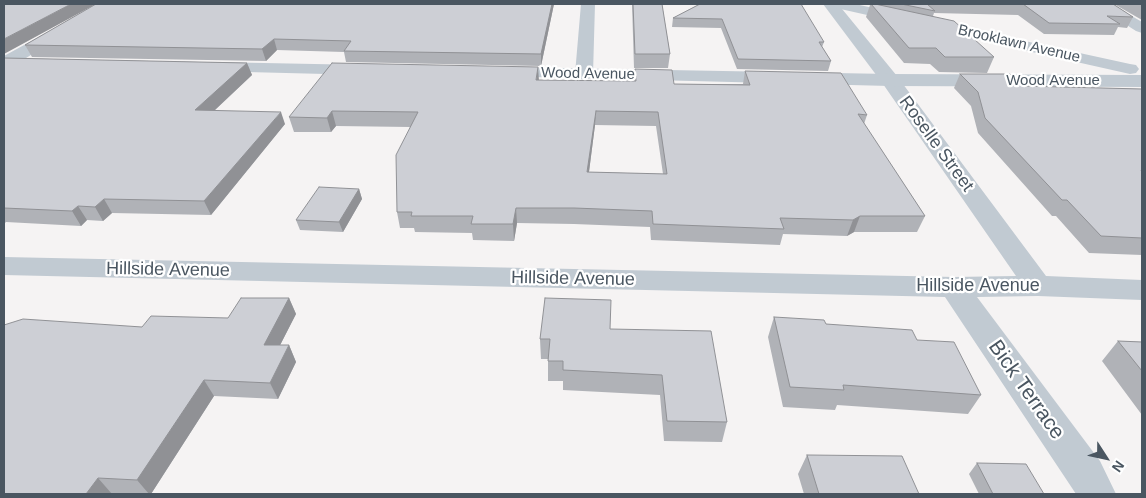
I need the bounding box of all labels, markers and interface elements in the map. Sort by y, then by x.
street label: Brooklawn Avenue [956,21,1082,67]
street label: Wood Avenue [541,64,635,84]
street label: Wood Avenue [1006,72,1100,90]
street label: Roselle Street [894,92,978,196]
street label: Hillside Avenue [106,258,230,282]
street label: Hillside Avenue [511,267,635,291]
street label: Hillside Avenue [916,275,1040,297]
street label: Bick Terrace [983,335,1069,445]
north arrow [1081,433,1131,483]
text: N [1109,458,1128,475]

